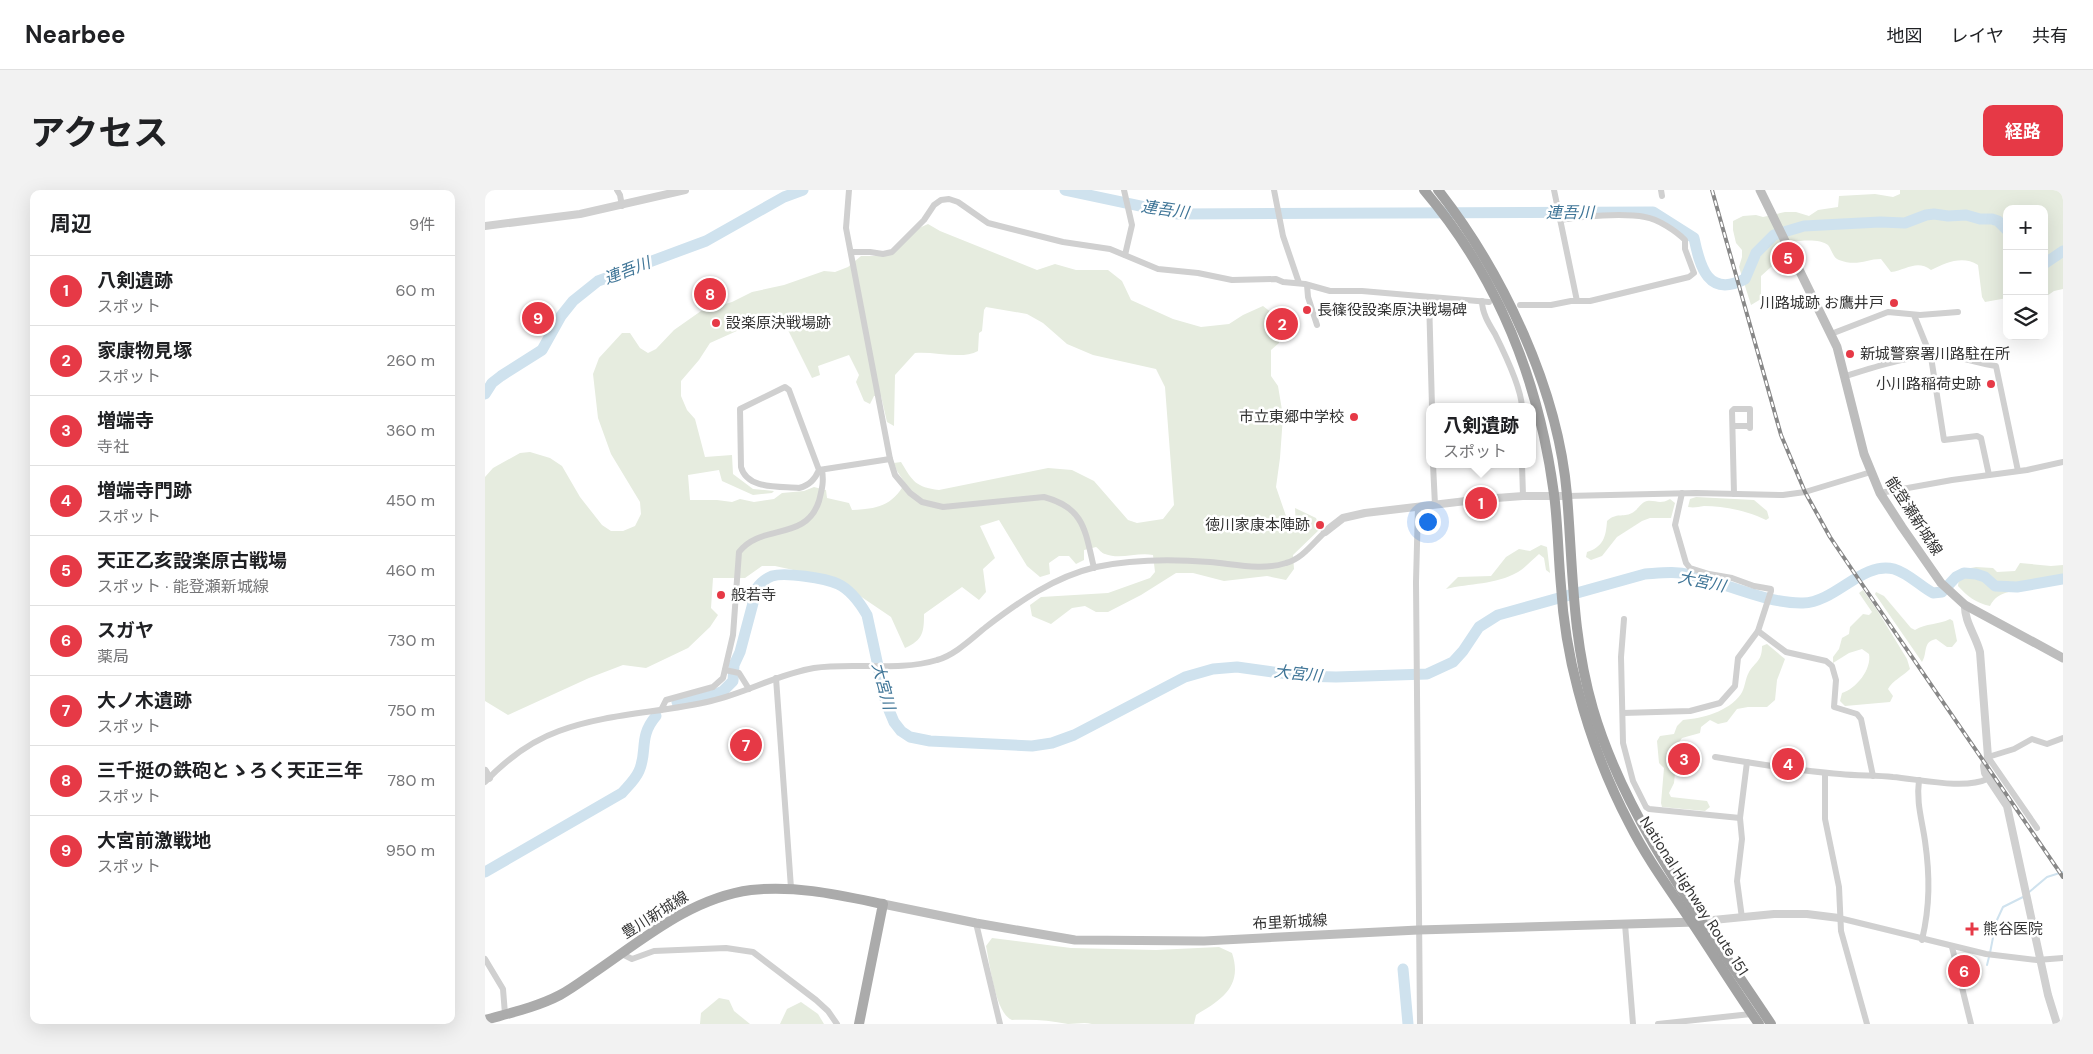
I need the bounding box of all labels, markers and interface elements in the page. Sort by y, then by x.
text: Nearbee [25,19,125,50]
text: 地図 [1887,24,1923,48]
text: レイヤ [1951,24,2004,48]
text: 共有 [2032,24,2068,48]
button: 経路 [1983,105,2063,156]
text: アクセス [30,110,168,156]
water label: 連吾川 [1140,196,1192,224]
water label: 連吾川 [1546,202,1596,223]
map controls [2003,205,2048,340]
button: + [2003,205,2048,250]
text: 周辺 [50,210,92,238]
text: 9件 [409,214,435,235]
pin: 5 [1772,239,1804,277]
button: − [2003,250,2048,295]
water label: 連吾川 [601,251,655,289]
text: 八剣遺跡 [97,268,173,293]
pin: 8 [694,275,726,313]
text: 1 [63,280,69,301]
text: 60 m [395,280,435,301]
place label: 川路城跡 お鷹井戸 [1760,293,1884,313]
button: layers [2003,295,2048,340]
text: スポット [97,296,161,317]
marker: 川路城跡 お鷹井戸 [1888,297,1900,309]
pin: 9 [522,299,554,337]
place label: 長篠役設楽原決戦場碑 [1317,300,1467,320]
marker: 長篠役設楽原決戦場碑 [1301,304,1313,316]
pin: 2 [1266,305,1298,343]
place label: 設楽原決戦場跡 [726,313,831,333]
marker: 設楽原決戦場跡 [710,317,722,329]
text: 家康物見塚 [97,338,192,363]
place label: 新城警察署川路駐在所 [1860,344,2010,364]
marker: 新城警察署川路駐在所 [1844,348,1856,360]
text: 2 [61,350,71,371]
text: 260 m [386,350,435,371]
text: スポット [97,366,161,387]
place label: 小川路稲荷史跡 [1876,374,1981,394]
marker: 小川路稲荷史跡 [1985,378,1997,390]
popup [1426,403,1536,468]
place label: 市立東郷中学校 [1239,407,1344,427]
text: 増端寺 [97,408,154,433]
marker: 市立東郷中学校 [1348,411,1360,423]
text: 八剣遺跡 [1443,413,1519,438]
text: 3 [61,420,71,441]
text: 360 m [386,420,435,441]
text: 寺社 [97,436,129,457]
text: スポット [1443,441,1507,462]
street label: 能登瀬新城線 [1881,473,1947,559]
text: 増端寺門跡 [97,478,192,503]
pin: 1 [1465,484,1497,522]
text: 4 [61,490,71,511]
text: 450 m [386,490,435,511]
text: スポット [97,506,161,527]
your location [1415,509,1441,535]
place label: 徳川家康本陣跡 [1205,515,1310,535]
marker: 徳川家康本陣跡 [1314,519,1326,531]
text: 天正乙亥設楽原古戦場 [97,548,287,573]
text: 5 [61,560,71,581]
text: 460 m [386,560,435,581]
water label: 大宮川 [1676,566,1730,597]
text: スポット · 能登瀬新城線 [97,576,269,597]
place label: 般若寺 [731,585,776,605]
marker: 般若寺 [715,589,727,601]
text: スガヤ [97,618,154,643]
text: 6 [61,630,71,651]
text: 730 m [388,630,435,651]
text: 薬局 [97,646,129,667]
water label: 大宮川 [867,660,900,714]
water label: 大宮川 [1273,661,1325,687]
text: 大ノ木遺跡 [97,688,192,713]
text: 7 [62,700,70,721]
text: 750 m [388,700,435,721]
text: スポット [97,716,161,737]
pin: 7 [730,726,762,764]
pin: 3 [1668,740,1700,778]
pin: 4 [1772,745,1804,783]
text: 三千挺の鉄砲とゝろく天正三年 [97,758,363,783]
text: 8 [61,770,71,791]
text: 780 m [388,770,435,791]
text: スポット [97,786,161,807]
street label: National Highway Route 151 [1635,813,1753,979]
text: 大宮前激戦地 [97,828,211,853]
text: 9 [61,840,71,861]
text: 950 m [386,840,435,861]
text: スポット [97,856,161,877]
street label: 豊川新城線 [618,887,692,943]
street label: 布里新城線 [1252,910,1328,934]
place label: 熊谷医院 [1983,919,2043,939]
marker: 熊谷医院 [1965,922,1979,936]
pin: 6 [1948,952,1980,990]

